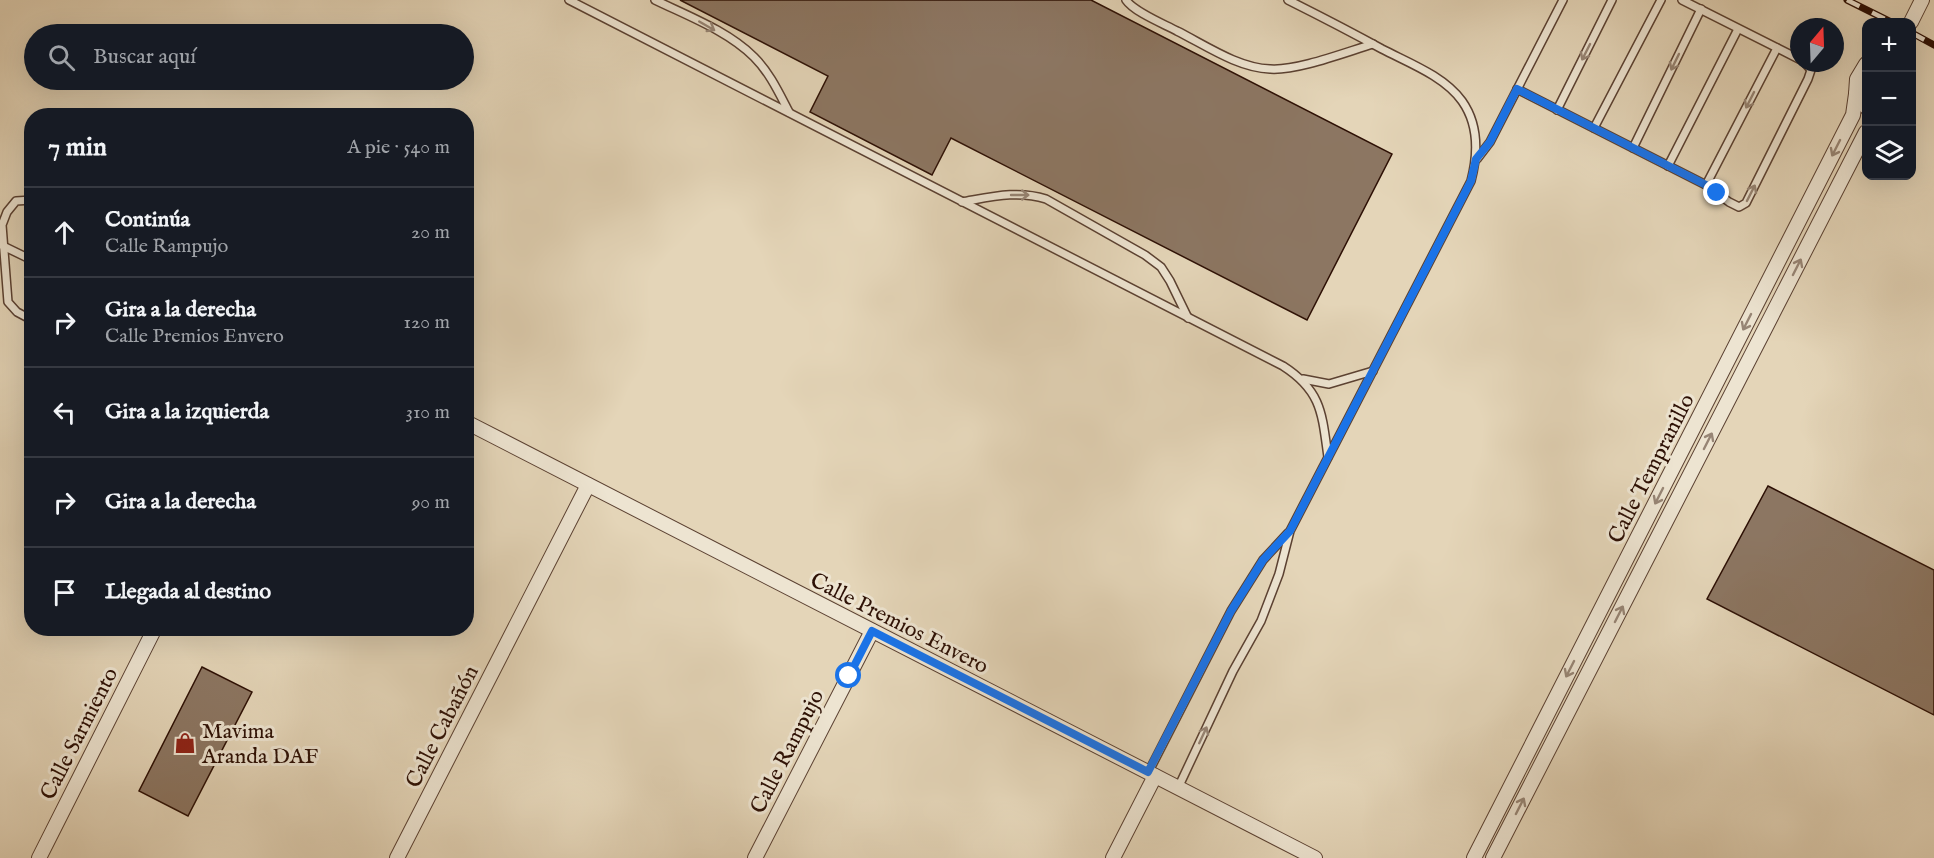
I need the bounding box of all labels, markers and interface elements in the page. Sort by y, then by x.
north arrow [1790,18,1844,72]
map controls [1862,18,1916,180]
button: + [1862,18,1916,72]
one-way arrow [698,20,715,32]
search box [24,24,474,90]
icon: search [45,41,78,74]
text: Buscar aquí [93,43,196,71]
one-way arrow [1579,43,1591,61]
one-way arrow [1668,53,1680,71]
button: − [1862,72,1916,126]
one-way arrow [1744,91,1756,108]
button: layers [1862,126,1916,180]
text: 7 min [48,131,107,164]
text: A pie · 540 m [347,135,450,160]
one-way arrow [1830,139,1841,157]
route end [1703,179,1729,205]
one-way arrow [1745,184,1757,202]
one-way arrow [1010,189,1029,201]
text: Continúa [105,206,190,234]
icon: ahead [48,216,81,249]
text: 20 m [411,220,450,245]
text: Calle Rampujo [105,234,228,259]
one-way arrow [1792,259,1803,277]
text: Gira a la derecha [105,296,256,324]
icon: right [48,306,81,339]
text: 120 m [404,310,450,335]
one-way arrow [1741,313,1753,331]
text: Calle Premios Envero [105,324,284,349]
street label: Calle Tempranillo [1602,389,1702,548]
icon: left [48,396,81,429]
text: Gira a la izquierda [105,398,269,426]
text: 310 m [406,400,450,425]
one-way arrow [1703,432,1714,450]
icon: right [48,486,81,519]
one-way arrow [1653,486,1664,504]
text: Gira a la derecha [105,488,256,516]
text: 90 m [412,490,450,515]
street label: Calle Premios Envero [805,567,993,681]
icon: arrive [48,576,81,609]
text: Llegada al destino [105,578,271,606]
one-way arrow [1613,606,1625,623]
one-way arrow [1564,660,1575,678]
street label: Calle Cabañón [400,661,486,793]
route start [835,662,861,688]
street label: Calle Sarmiento [34,663,125,805]
street label: Calle Rampujo [745,685,831,819]
place label: Mavima Aranda DAF [201,718,318,771]
one-way arrow [1198,726,1210,744]
shop icon: Mavima Aranda DAF [173,731,197,755]
one-way arrow [1514,798,1526,815]

